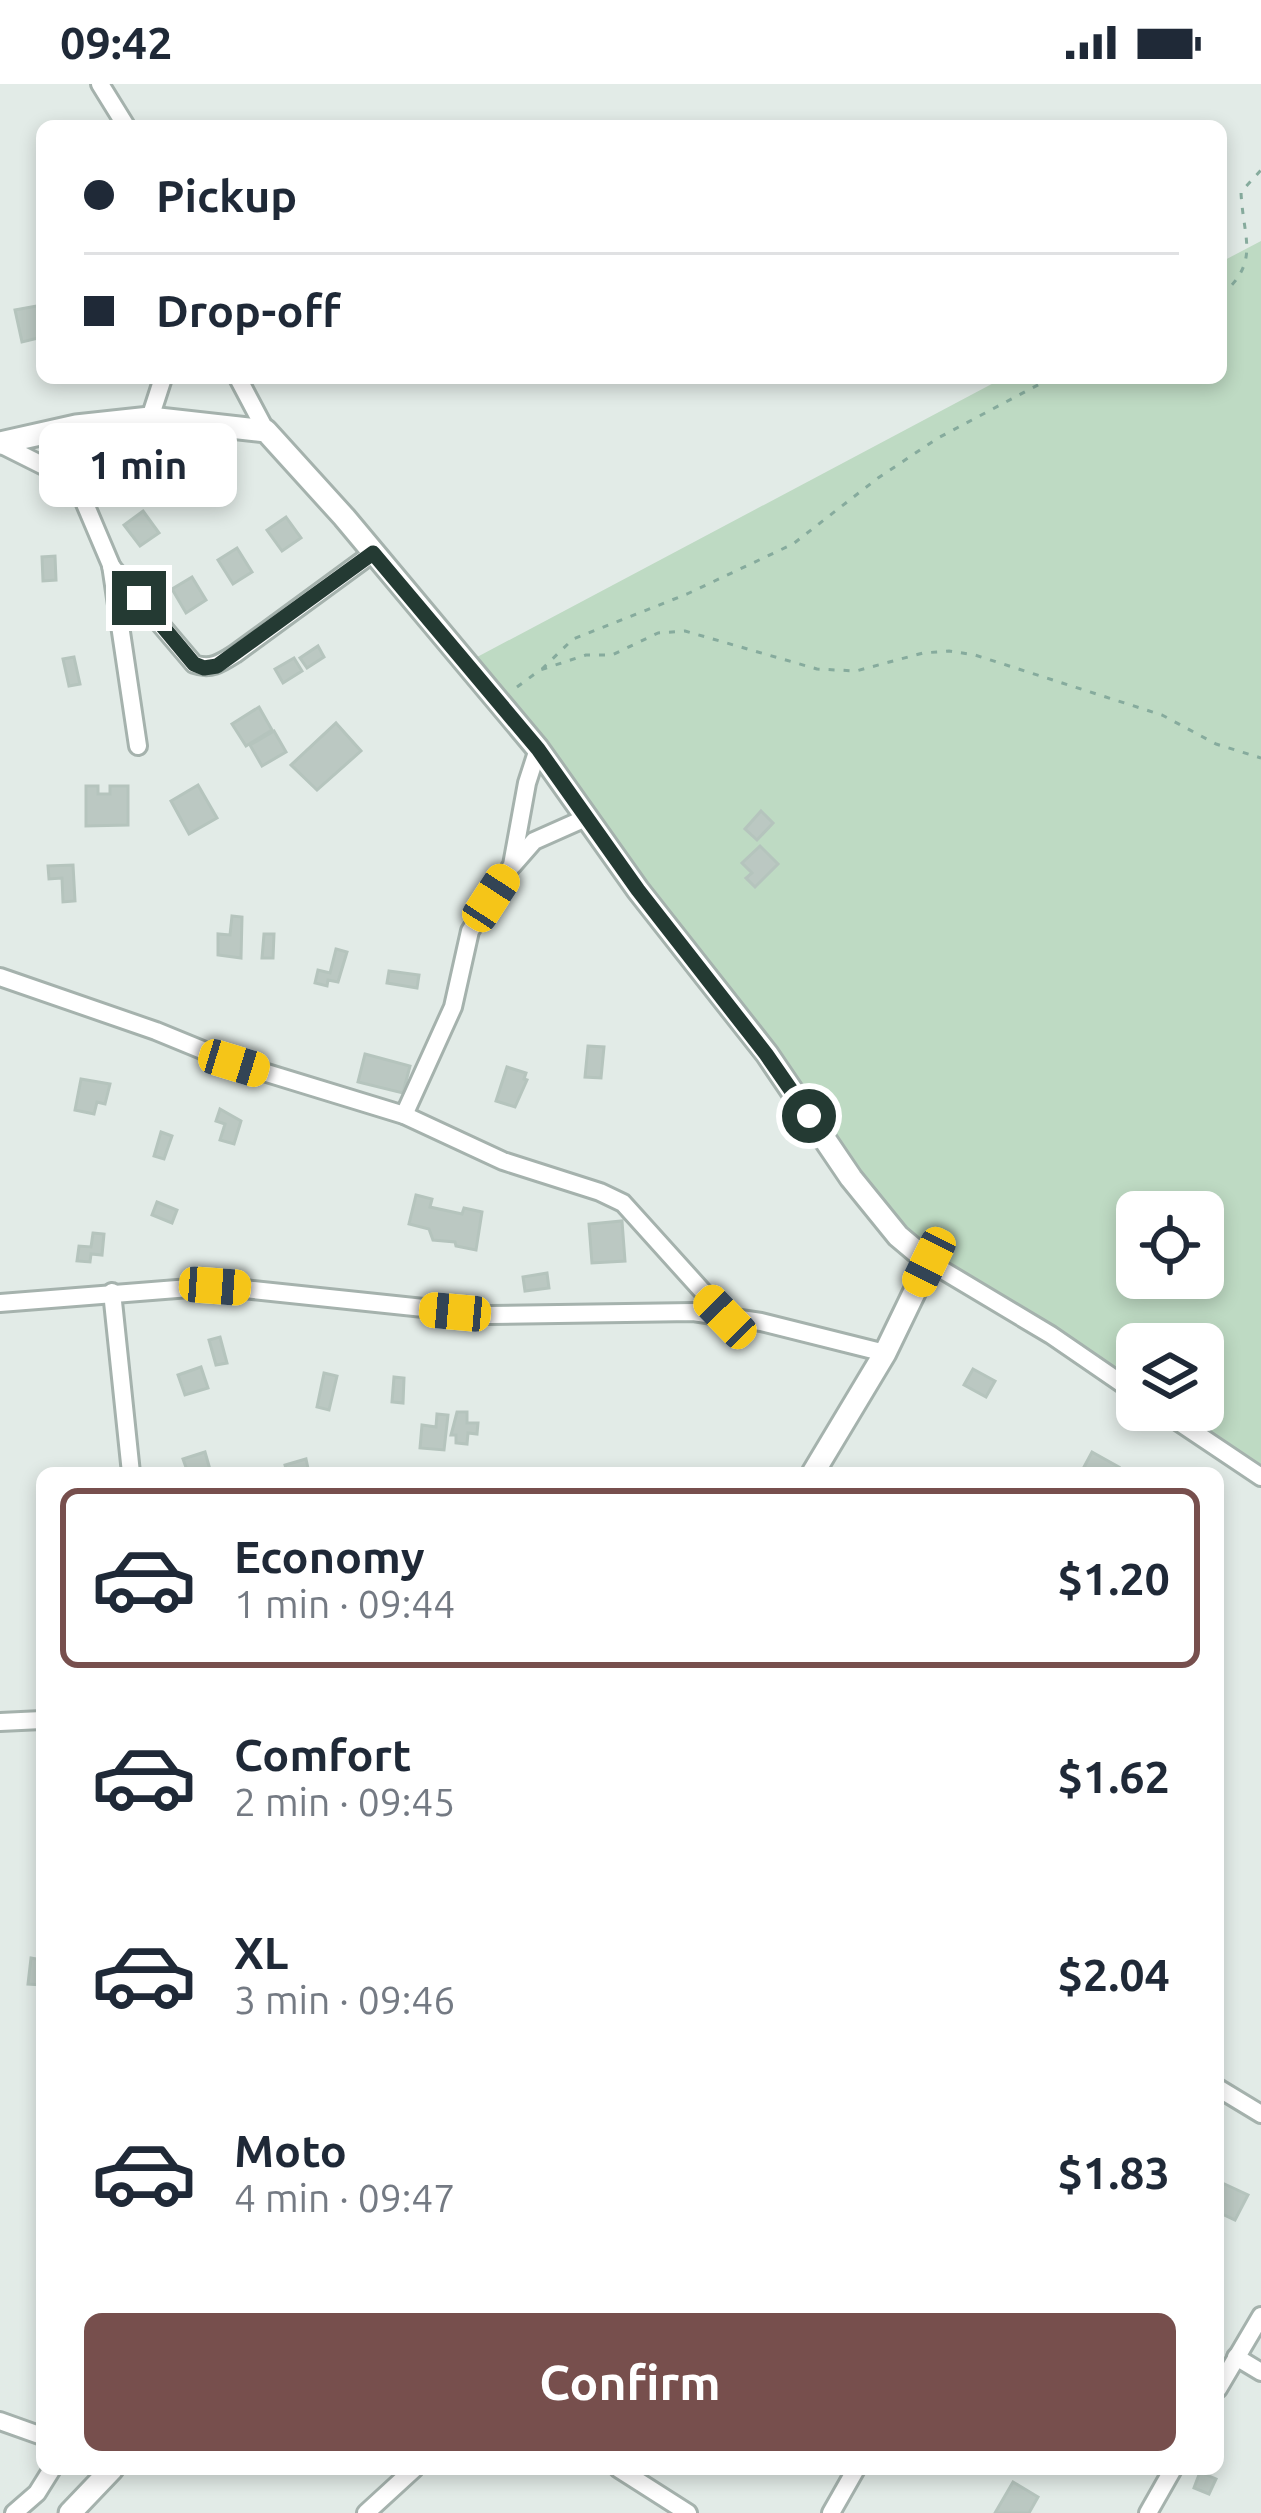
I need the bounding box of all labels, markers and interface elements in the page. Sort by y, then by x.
text: 09:42 [60,17,173,68]
text: Pickup [156,170,297,221]
text: Drop-off [156,285,341,336]
callout: 1 min [40,424,238,508]
text: 1 min [89,443,187,486]
route end [112,571,166,625]
car [456,858,526,938]
car [194,1035,274,1091]
route start [782,1089,836,1143]
map controls [1116,1191,1224,1431]
button: locate [1116,1191,1224,1299]
car [897,1222,961,1302]
car [178,1266,252,1306]
car [687,1279,763,1355]
car [418,1291,492,1333]
button: layers [1116,1323,1224,1431]
icon: car [90,1524,198,1632]
text: Economy [234,1531,425,1582]
text: $1.20 [1057,1553,1170,1604]
text: 1 min · 09:44 [234,1582,455,1625]
icon: car [90,1722,198,1830]
text: Comfort [234,1729,411,1780]
text: $1.62 [1057,1751,1170,1802]
text: 2 min · 09:45 [234,1780,455,1823]
icon: car [90,1920,198,2028]
text: XL [234,1927,288,1978]
text: $2.04 [1057,1949,1170,2000]
text: 3 min · 09:46 [234,1978,455,2021]
icon: car [90,2118,198,2226]
text: Moto [234,2125,347,2176]
text: $1.83 [1057,2147,1170,2198]
text: 4 min · 09:47 [234,2176,455,2219]
button: Confirm [84,2313,1176,2451]

